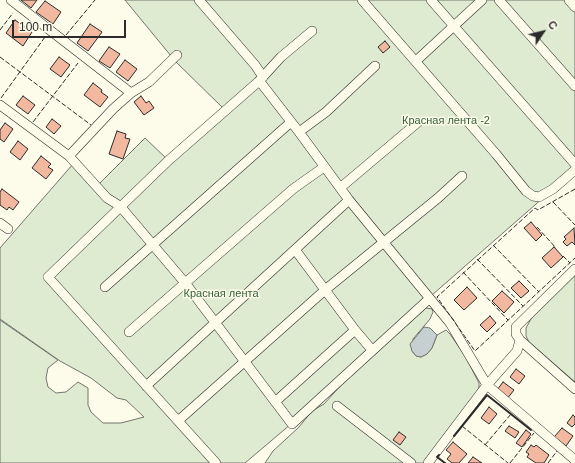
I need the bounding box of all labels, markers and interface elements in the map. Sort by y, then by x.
scale bar [14,12,128,38]
north arrow [523,12,563,52]
text: С [546,18,560,32]
text: 100 m [19,20,52,34]
park label: Красная лента -2 [402,114,490,128]
park label: Красная лента [184,287,258,301]

